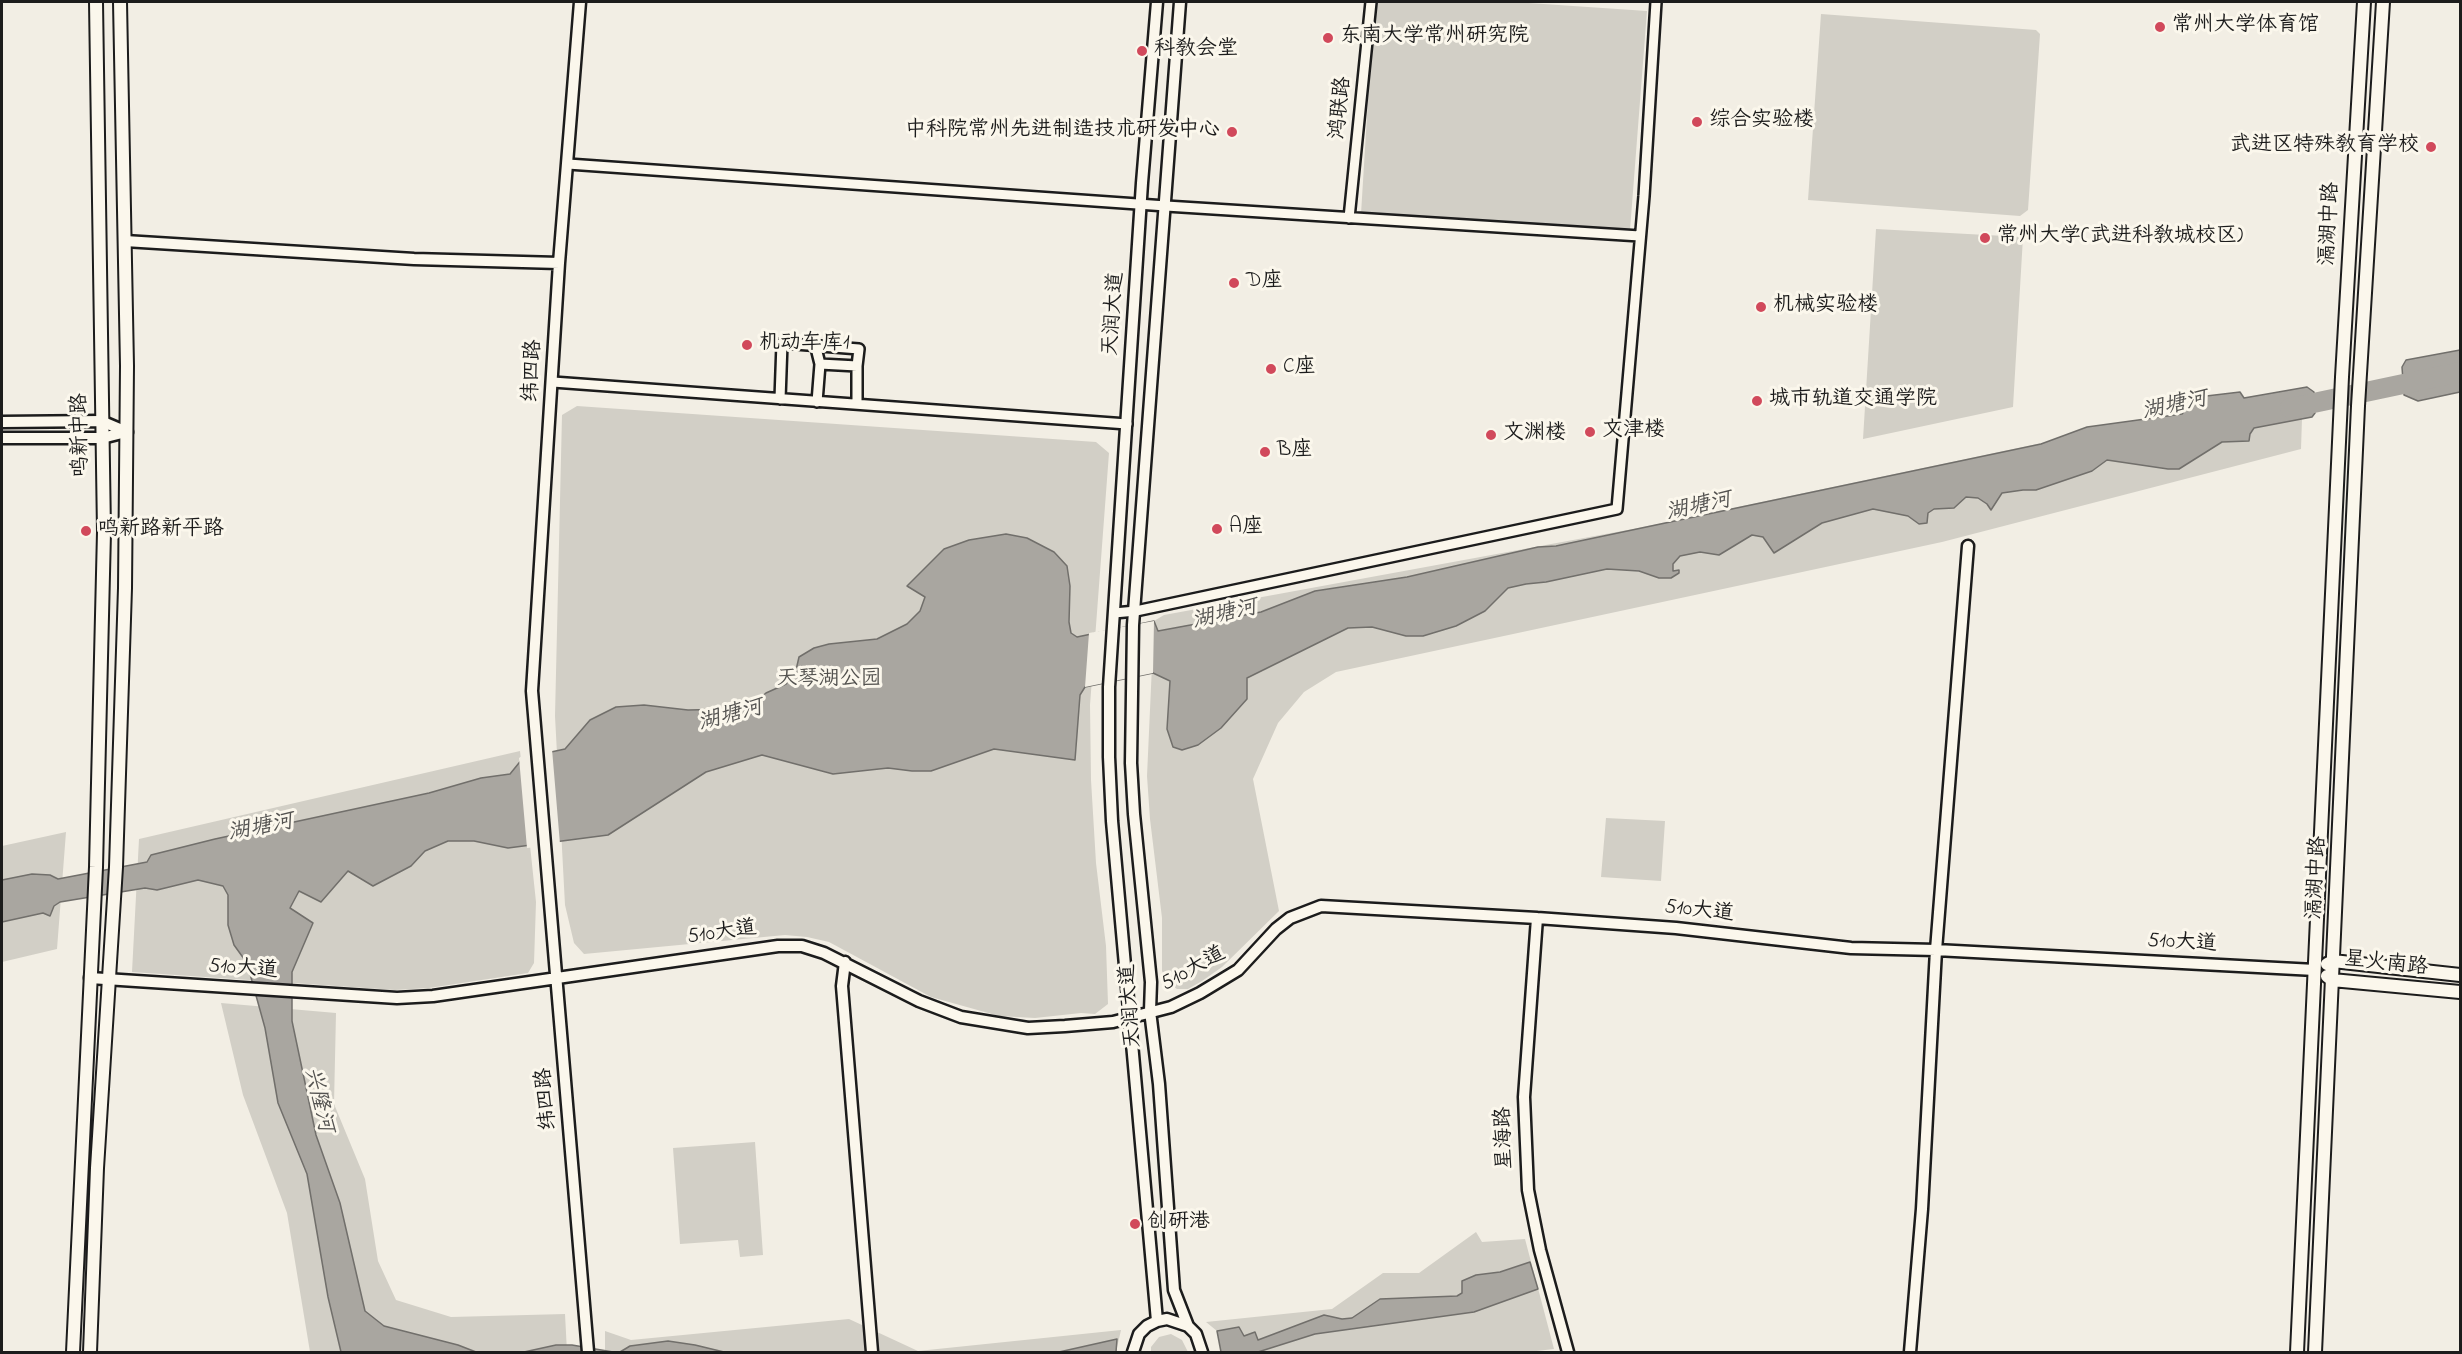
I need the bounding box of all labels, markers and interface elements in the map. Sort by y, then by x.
place label: 常州大学体育馆 [2172,14,2319,40]
marker: 常州大学体育馆 [2153,20,2167,34]
place label: 东南大学常州研究院 [1340,25,1529,51]
marker: 东南大学常州研究院 [1321,31,1335,45]
place label: 科教会堂 [1154,38,1238,64]
marker: 科教会堂 [1135,44,1149,58]
street label: 鸿联路 [1326,75,1358,141]
place label: 综合实验楼 [1709,109,1814,135]
marker: 综合实验楼 [1690,115,1704,129]
place label: 中科院常州先进制造技术研发中心 [905,119,1220,145]
marker: 中科院常州先进制造技术研发中心 [1225,125,1239,139]
place label: 武进区特殊教育学校 [2230,134,2419,160]
marker: 武进区特殊教育学校 [2424,140,2438,154]
street label: 滆湖中路 [2316,181,2346,267]
place label: 常州大学(武进科教城校区) [1997,225,2243,251]
marker: 常州大学(武进科教城校区) [1978,231,1992,245]
place label: D座 [1246,270,1282,296]
street label: 天润大道 [1100,271,1130,357]
marker: D座 [1227,276,1241,290]
place label: 机械实验楼 [1773,294,1878,320]
marker: 机械实验楼 [1754,300,1768,314]
place label: 机动车库1 [759,332,850,358]
marker: 机动车库1 [740,338,754,352]
street label: 纬四路 [520,339,548,403]
place label: C座 [1283,356,1316,382]
marker: C座 [1264,362,1278,376]
water label: 湖塘河 [2140,387,2210,427]
place label: 城市轨道交通学院 [1769,388,1937,414]
street label: 鸣新中路 [69,393,95,477]
marker: 城市轨道交通学院 [1750,394,1764,408]
place label: 文津楼 [1602,419,1665,445]
place label: 文渊楼 [1503,422,1566,448]
marker: 文津楼 [1583,425,1597,439]
marker: 文渊楼 [1484,428,1498,442]
place label: B座 [1277,439,1312,465]
marker: B座 [1258,445,1272,459]
water label: 湖塘河 [1664,488,1734,528]
place label: A座 [1229,516,1263,542]
place label: 鸣新路新平路 [98,518,224,544]
marker: A座 [1210,522,1224,536]
marker: 鸣新路新平路 [79,524,93,538]
water label: 湖塘河 [1190,596,1260,636]
park label: 天琴湖公园 [777,668,881,694]
water label: 湖塘河 [696,696,766,738]
water label: 湖塘河 [226,810,296,848]
street label: 滆湖中路 [2303,835,2333,921]
street label: 510大道 [1663,896,1735,928]
street label: 510大道 [686,917,758,951]
street label: 510大道 [2147,930,2217,958]
street label: 510大道 [1157,942,1231,998]
street label: 星火南路 [2343,948,2429,982]
street label: 510大道 [207,955,279,985]
street label: 天润大道 [1117,963,1147,1049]
water label: 兴隆河 [297,1065,337,1135]
street label: 纬四路 [533,1067,563,1131]
street label: 星海路 [1492,1106,1520,1170]
place label: 创研港 [1147,1211,1210,1237]
marker: 创研港 [1128,1217,1142,1231]

